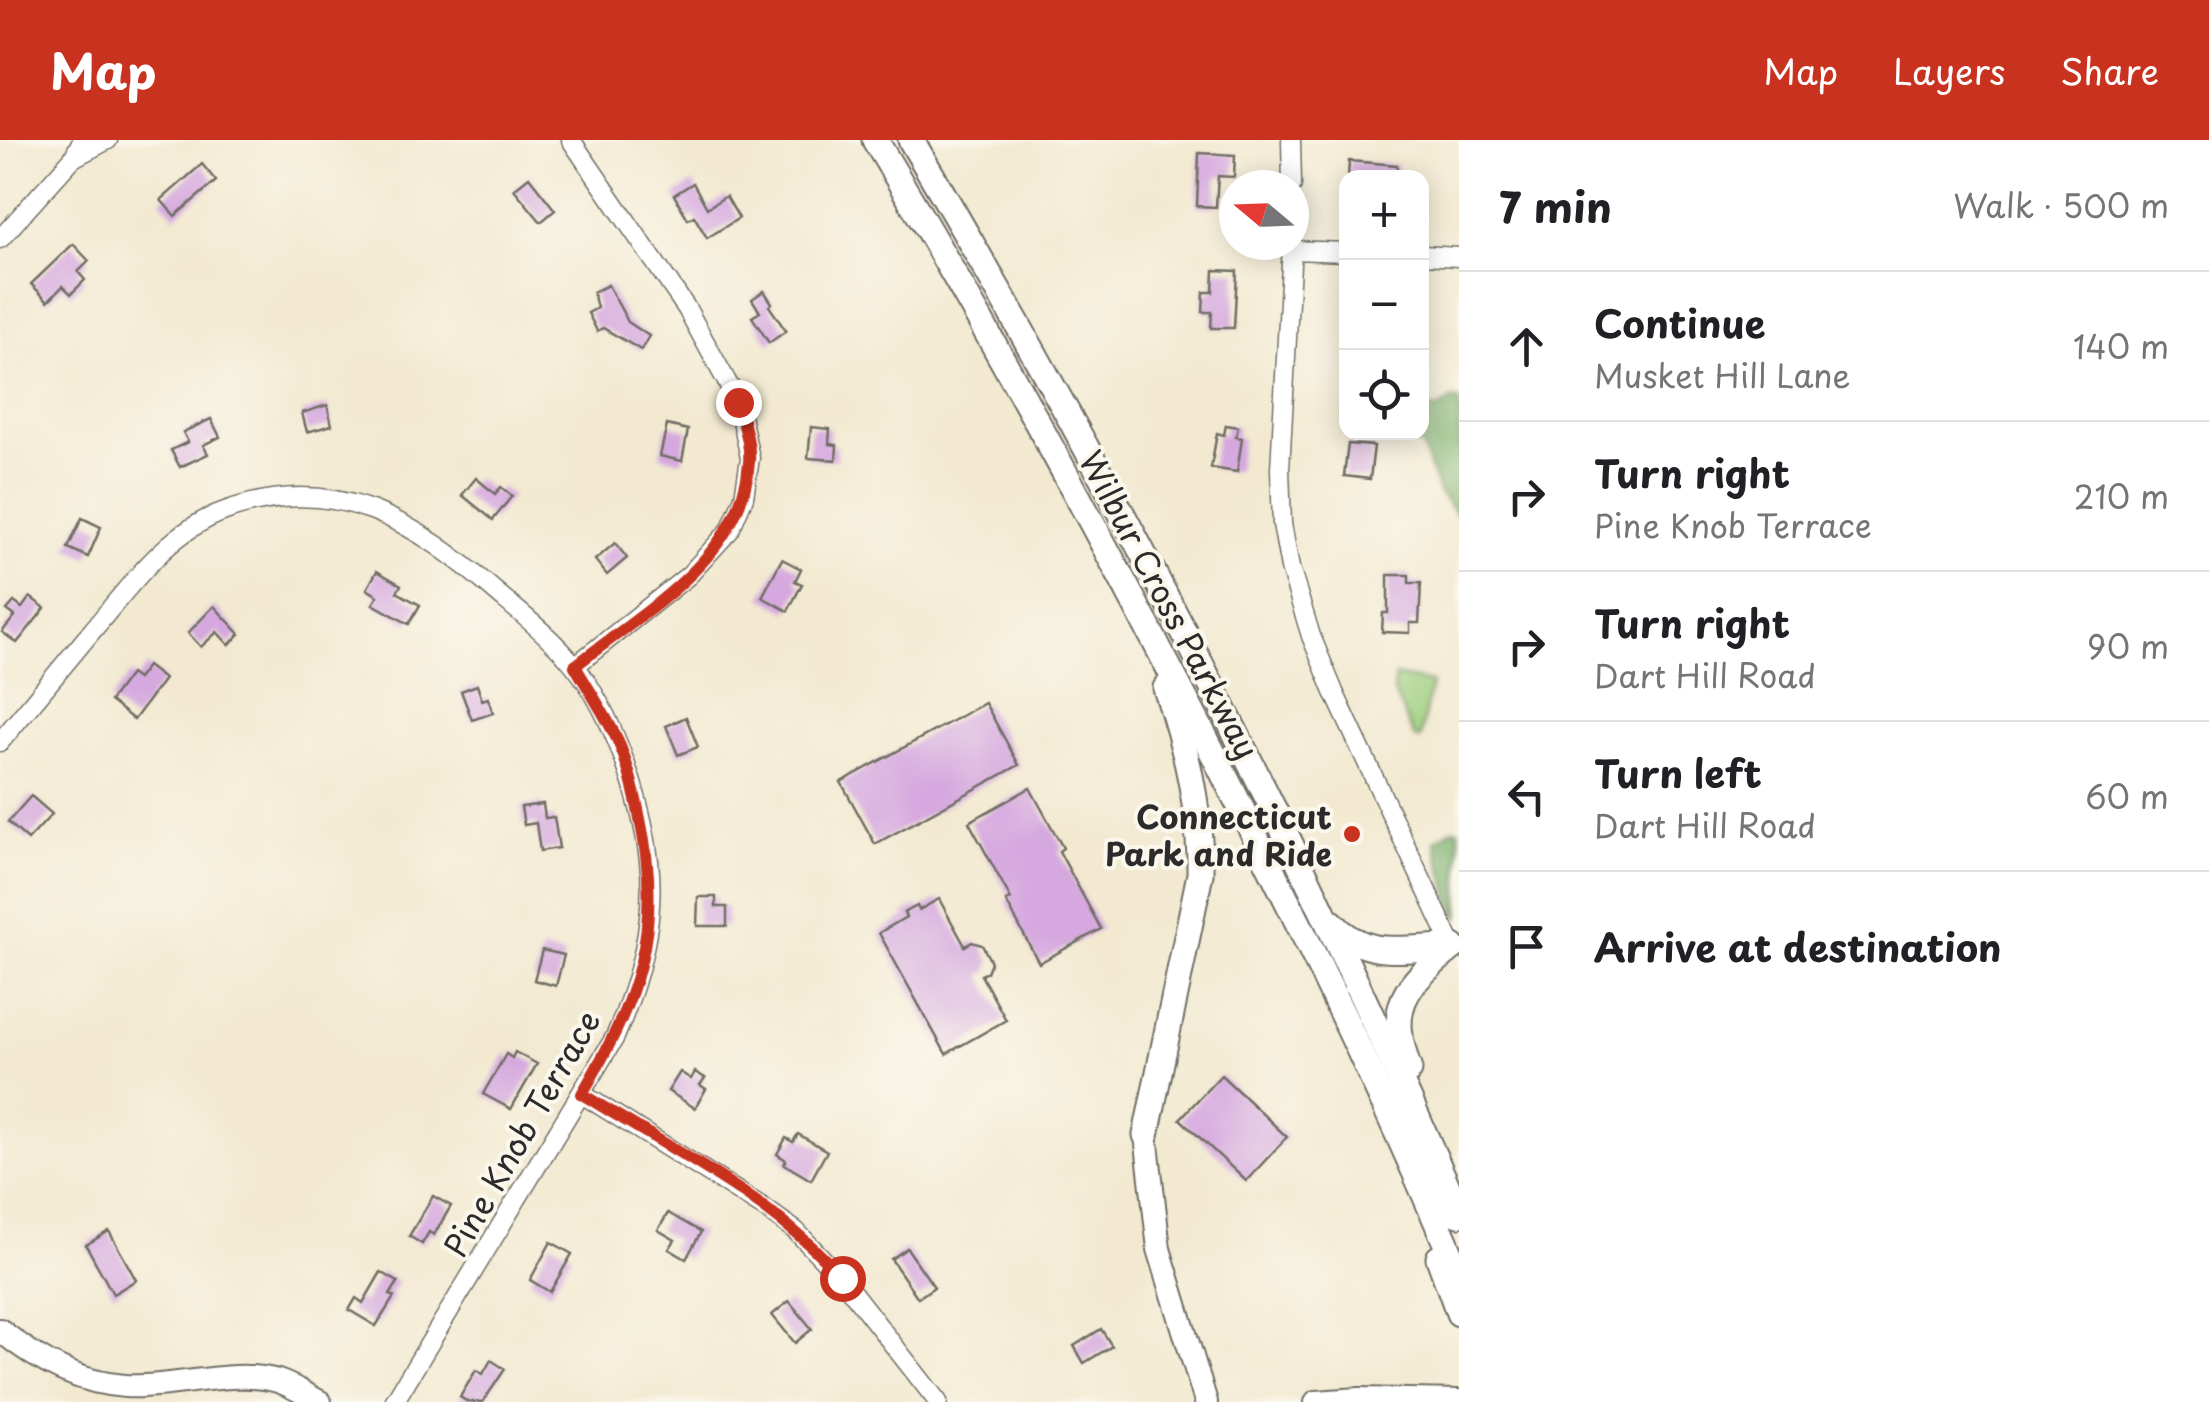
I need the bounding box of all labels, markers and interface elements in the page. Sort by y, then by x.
text: Map [50,34,156,106]
text: Map [1763,44,1838,97]
text: Layers [1893,44,2005,97]
text: Share [2060,44,2159,97]
north arrow [1219,170,1309,260]
map controls [1339,170,1429,440]
button: + [1339,170,1429,260]
text: 7 min [1499,174,1612,237]
text: Walk · 500 m [1953,181,2169,229]
button: − [1339,260,1429,350]
text: Continue [1594,294,1765,351]
icon: ahead [1499,319,1554,374]
text: 140 m [2073,322,2169,370]
button: locate [1339,350,1429,440]
text: Musket Hill Lane [1594,351,1851,399]
route end [716,380,762,426]
street label: Wilbur Cross Parkway [1068,441,1272,767]
text: Turn right [1594,444,1790,501]
icon: right [1499,469,1554,524]
text: 210 m [2074,472,2169,520]
text: Pine Knob Terrace [1594,501,1872,549]
text: Turn right [1594,594,1790,651]
icon: right [1499,619,1554,674]
text: 90 m [2087,622,2169,670]
text: Dart Hill Road [1594,651,1816,699]
text: Turn left [1594,744,1762,801]
icon: left [1499,769,1554,824]
text: 60 m [2085,772,2169,820]
place label: Connecticut Park and Ride [1105,792,1332,877]
text: Dart Hill Road [1594,801,1816,849]
marker: Connecticut Park and Ride [1341,823,1363,845]
text: Arrive at destination [1594,918,2002,975]
icon: arrive [1499,919,1554,974]
street label: Pine Knob Terrace [431,1001,611,1265]
route start [820,1256,866,1302]

